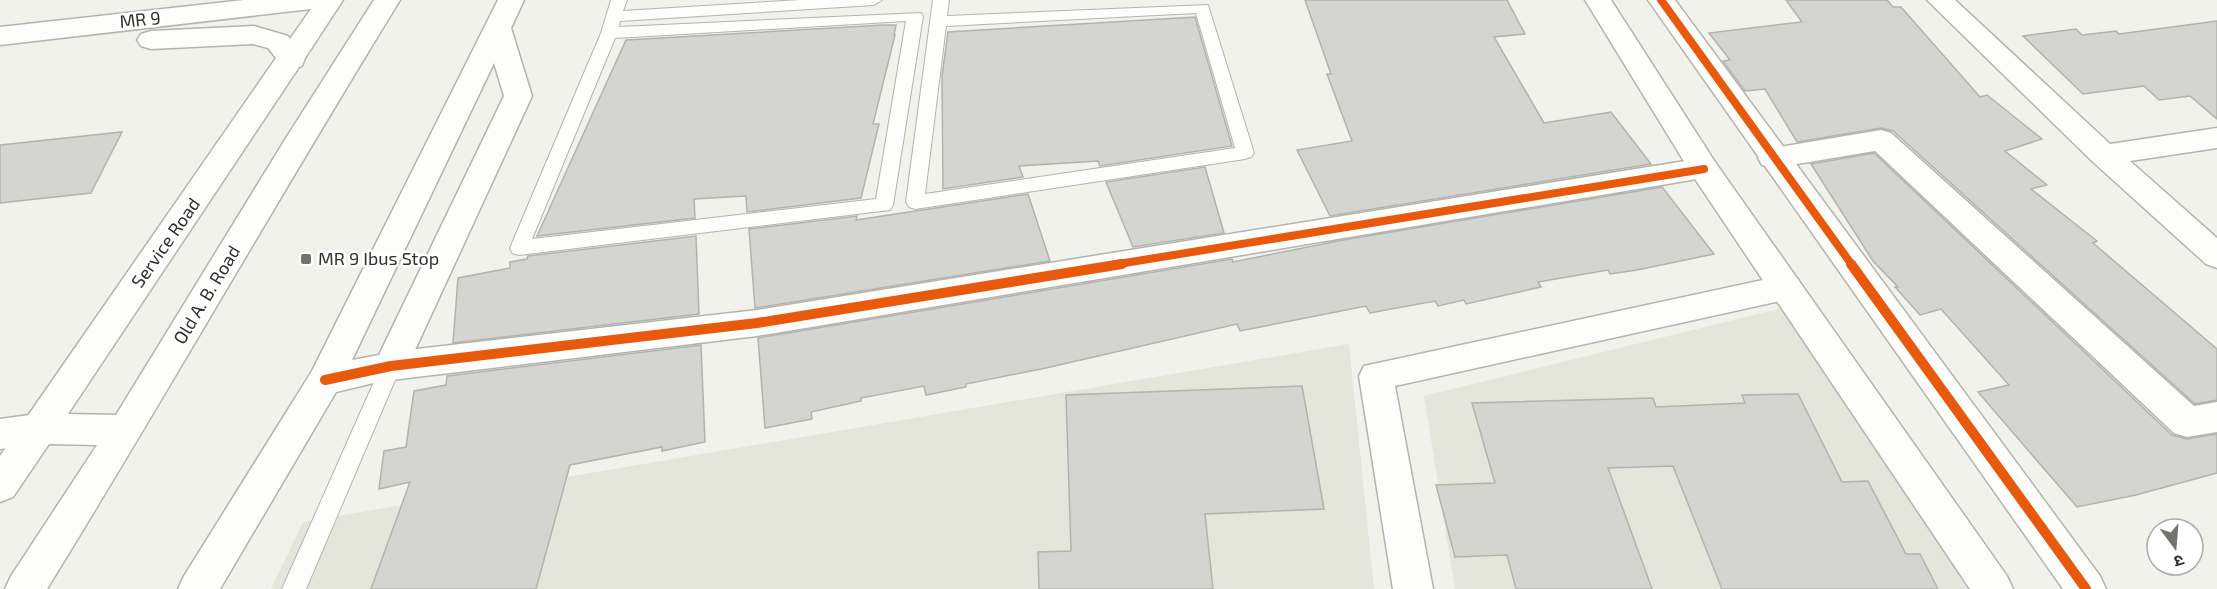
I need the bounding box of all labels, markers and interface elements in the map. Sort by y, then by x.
street label: MR 9 [118,6,162,32]
street label: Service Road [126,193,204,292]
street label: Old A. B. Road [168,241,244,348]
place label: MR 9 Ibus Stop [318,247,439,269]
marker: MR 9 Ibus Stop [299,252,313,266]
north arrow [2145,517,2205,577]
text: उ [2172,551,2186,572]

